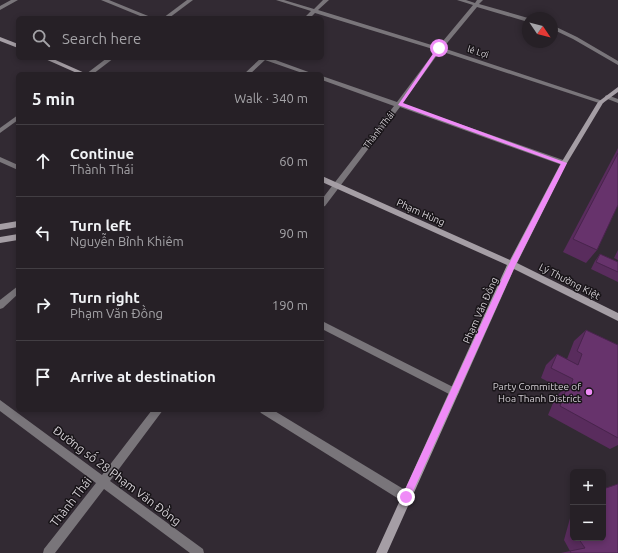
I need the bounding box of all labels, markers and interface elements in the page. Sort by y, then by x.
north arrow [522,12,558,48]
search box [16,16,324,60]
icon: search [30,27,52,49]
text: Search here [62,30,141,47]
route start [430,39,448,57]
street label: lê Lợi [466,44,490,61]
text: 5 min [32,89,75,108]
text: Walk · 340 m [234,91,308,105]
street label: Thành Thái [361,110,397,150]
text: Continue [70,145,134,162]
icon: ahead [32,150,54,172]
text: 60 m [279,154,308,168]
text: Thành Thái [70,162,134,176]
street label: Phạm Hùng [394,197,447,229]
text: Turn left [70,217,131,234]
icon: left [32,222,54,244]
text: 90 m [279,226,308,240]
text: Nguyễn Bỉnh Khiêm [70,234,184,248]
street label: Lý Thường Kiệt [537,261,602,302]
street label: Phạm Văn Đồng [460,275,501,346]
text: Turn right [70,289,140,306]
icon: right [32,294,54,316]
text: 190 m [272,298,308,312]
text: Phạm Văn Đồng [70,306,163,320]
icon: arrive [32,366,54,388]
text: Arrive at destination [70,368,216,385]
place label: Party Committee of Hoa Thanh District [493,381,581,404]
marker: Party Committee of Hoa Thanh District [584,387,594,397]
street label: Đường số 28 Phạm Văn Đồng [50,423,184,529]
map controls [570,469,606,541]
button: + [570,469,606,505]
street label: Thành Thái [47,474,94,529]
route end [397,488,415,506]
button: − [570,505,606,541]

